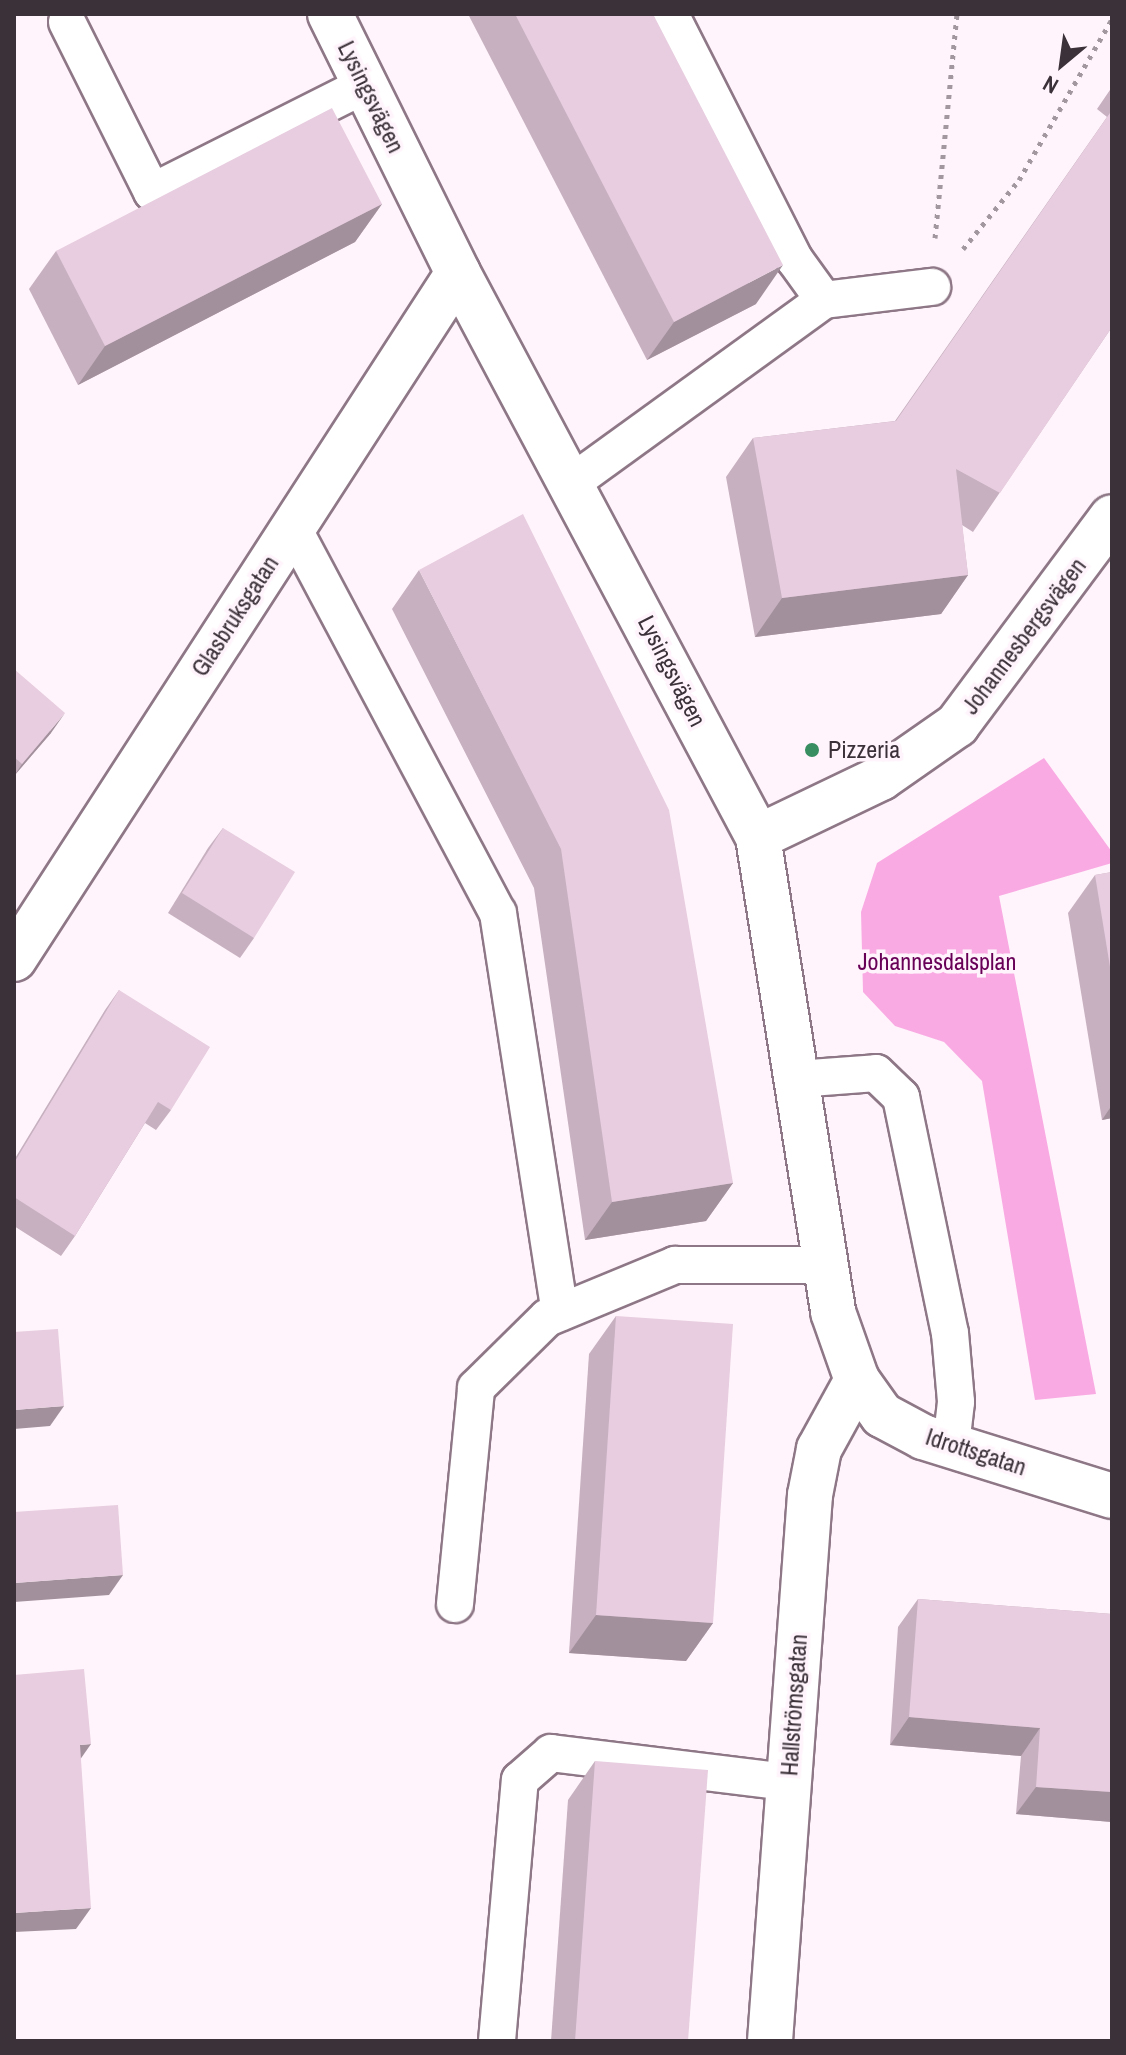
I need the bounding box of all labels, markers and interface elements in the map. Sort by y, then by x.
north arrow [1022,24,1102,104]
street label: Lysingsvägen [332,36,410,158]
text: N [1037,69,1063,101]
street label: Glasbruksgatan [185,550,285,682]
street label: Johannesbergsvägen [956,552,1092,720]
street label: Lysingsvägen [632,611,712,731]
place label: Pizzeria [828,736,900,764]
marker: Pizzeria [803,741,821,759]
park label: Johannesdalsplan [858,948,1016,976]
street label: Idrottsgatan [922,1422,1030,1482]
street label: Hallströmsgatan [775,1633,813,1777]

